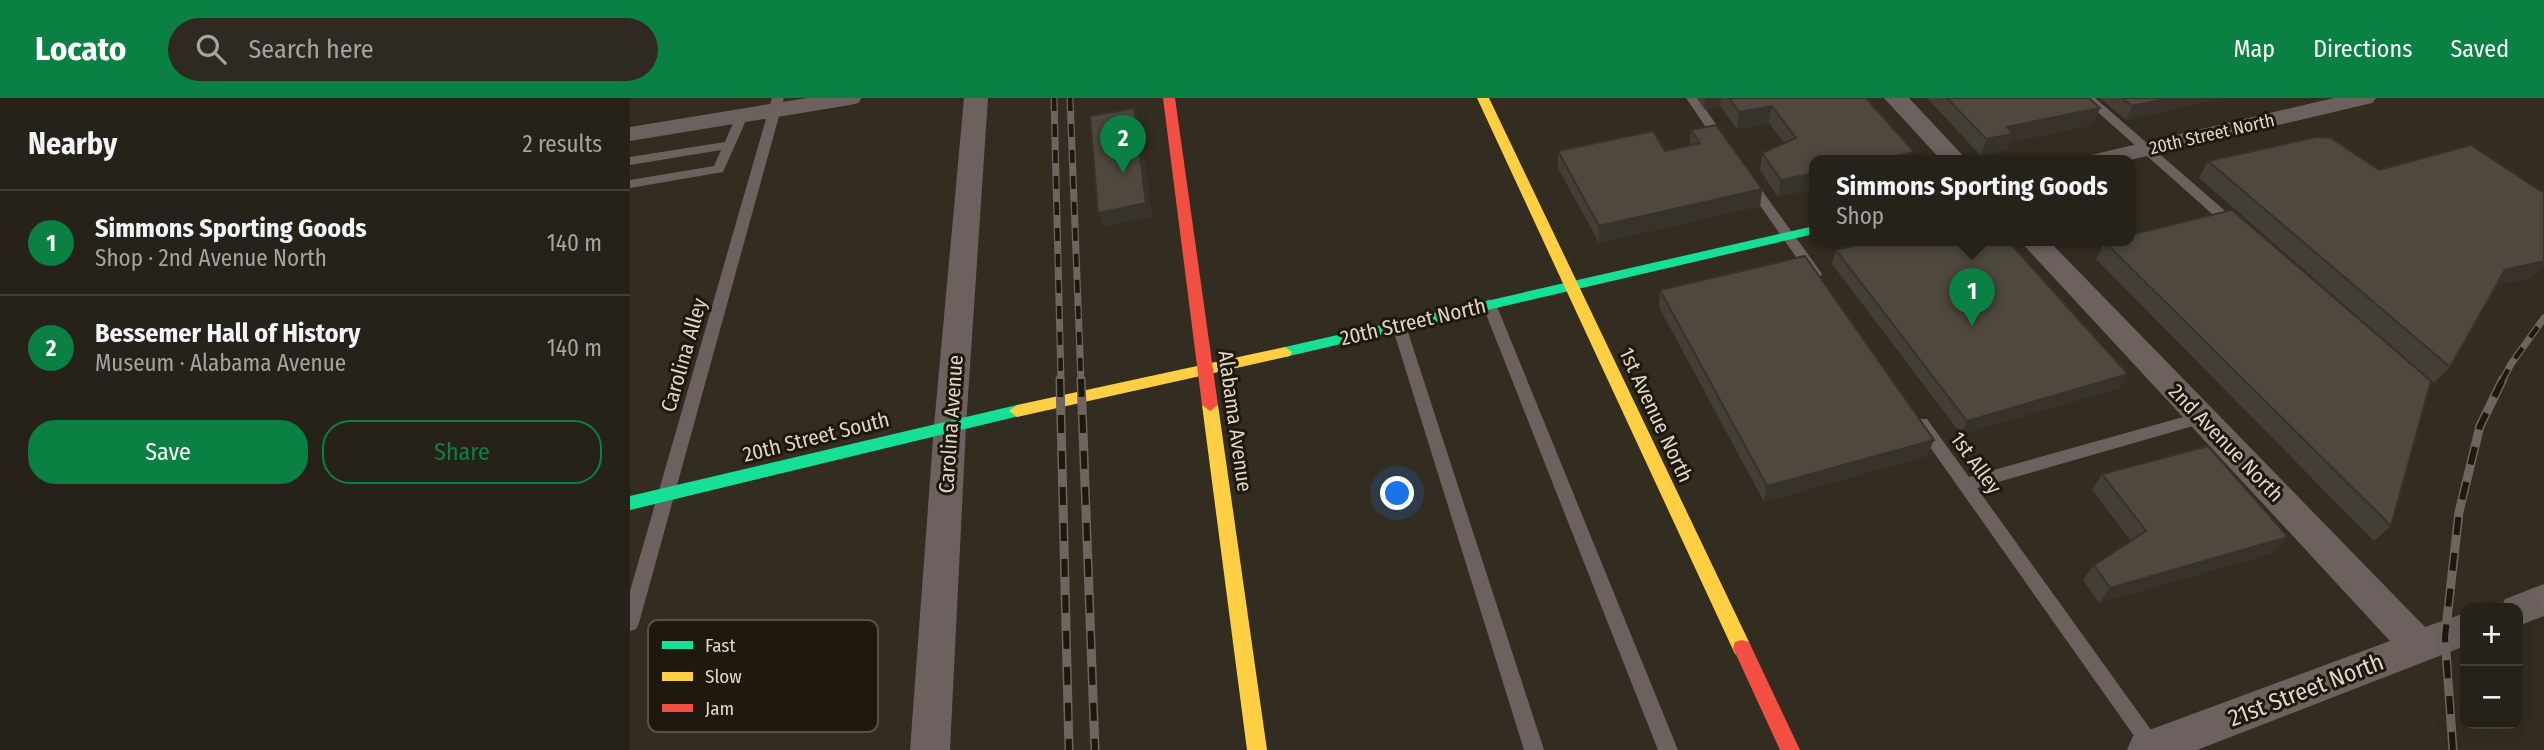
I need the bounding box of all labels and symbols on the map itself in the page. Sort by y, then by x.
street label: 20th Street North [2147,109,2277,159]
pin: 2 [1100,115,1146,173]
pin: 1 [1949,268,1995,326]
street label: 20th Street North [1338,293,1488,351]
street label: Carolina Alley [655,294,713,415]
street label: 1st Avenue North [1613,343,1699,487]
street label: Alabama Avenue [1212,349,1258,493]
street label: Carolina Avenue [933,354,969,494]
street label: 2nd Avenue North [2163,379,2289,507]
street label: 20th Street South [740,406,892,468]
street label: 1st Alley [1945,427,2008,500]
your location [1380,476,1414,510]
legend [648,620,878,732]
text: Fast [705,634,736,657]
street label: 21st Street North [2224,648,2388,732]
text: Slow [705,665,742,688]
text: Jam [705,697,734,720]

